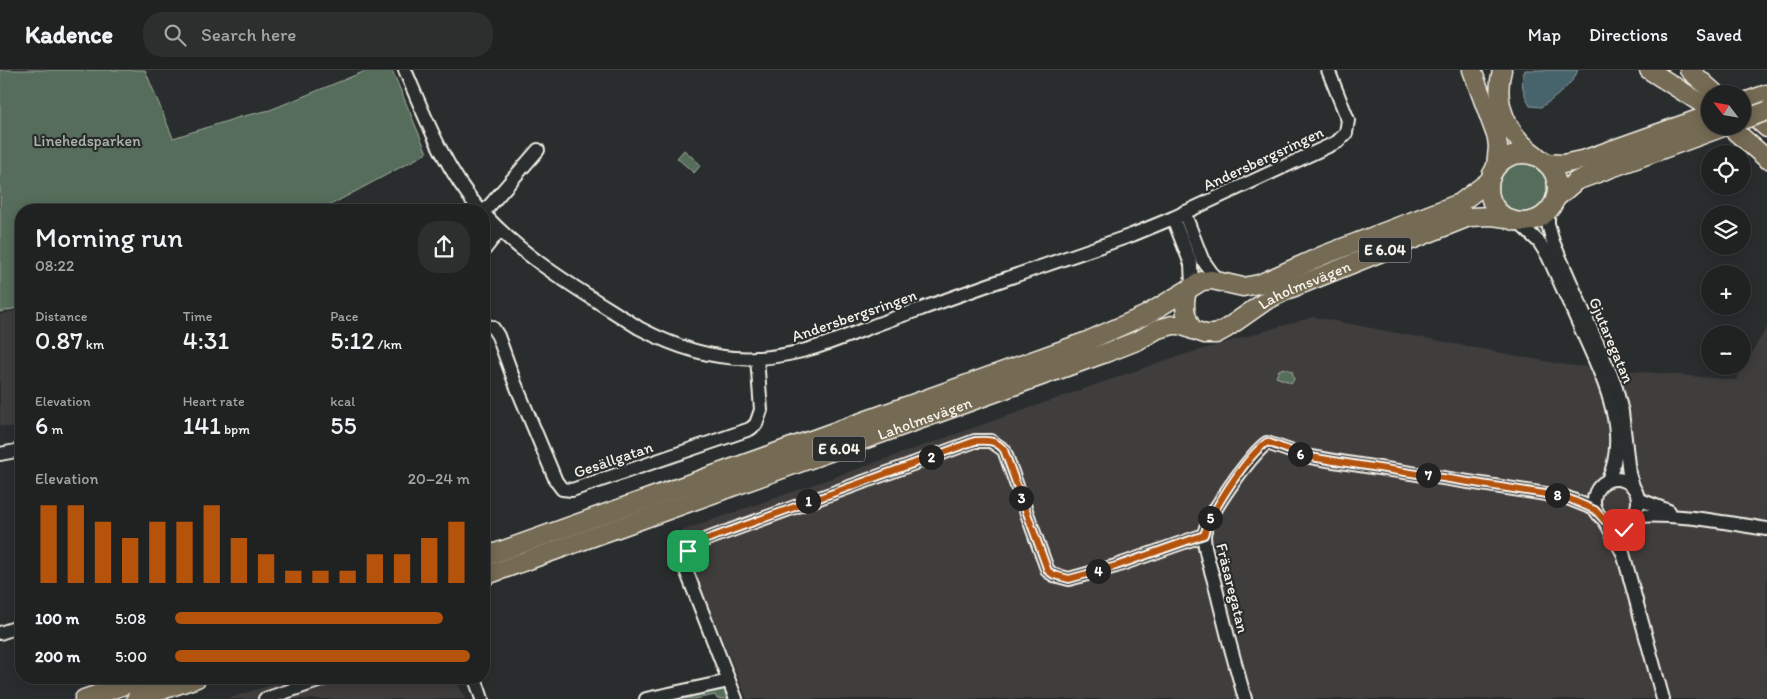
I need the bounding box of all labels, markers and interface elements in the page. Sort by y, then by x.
search box [143,12,493,57]
text: Kadence [25,20,113,49]
icon: search [161,21,189,49]
text: Search here [201,23,296,46]
text: Map [1528,24,1561,46]
text: Directions [1589,24,1668,46]
text: Saved [1696,24,1742,46]
north arrow [1701,85,1751,135]
map controls [1701,85,1751,375]
street label: Andersbergsringen [1200,122,1327,195]
park label: Linehedsparken [33,131,141,150]
button: locate [1701,145,1751,195]
button: layers [1701,205,1751,255]
text: Morning run [35,220,183,254]
button: share [418,221,470,273]
road number: E 6.04 [1359,238,1411,262]
text: 08:22 [35,256,74,275]
street label: Laholmsvägen [1254,257,1353,313]
button: + [1701,265,1751,315]
street label: Andersbergsringen [789,285,919,346]
street label: Gjutaregatan [1585,294,1638,386]
text: Distance [35,308,87,325]
text: Time [183,308,213,325]
text: Pace [330,308,358,325]
text: 0.87 [35,325,83,355]
text: 4:31 [183,325,229,355]
text: 5:12 [330,325,374,355]
button: − [1701,325,1751,375]
text: km [83,336,104,353]
text: /km [374,336,402,353]
text: Elevation [35,393,91,410]
text: Heart rate [183,393,245,410]
text: kcal [330,393,355,410]
street label: Laholmsvägen [875,393,974,444]
text: 6 [35,410,48,440]
text: 141 [183,410,221,440]
text: 55 [330,410,357,440]
text: m [48,421,63,438]
text: bpm [221,421,250,438]
road number: E 6.04 [813,436,865,462]
street label: Gesällgatan [571,437,655,482]
pin: 6 [1288,442,1312,466]
pin: 2 [918,444,944,470]
text: 6 [1297,446,1304,463]
text: 2 [928,449,935,466]
pin: 7 [1416,462,1440,488]
text: 7 [1425,467,1432,484]
text: Elevation [35,469,99,488]
text: 20–24 m [408,469,470,488]
pin: 8 [1544,482,1570,508]
pin: 3 [1008,486,1034,510]
text: 8 [1554,487,1561,504]
pin: 1 [796,488,820,514]
text: 3 [1018,490,1025,507]
text: 1 [805,493,812,510]
pin: 5 [1198,506,1222,530]
pin [1603,509,1645,551]
text: 5 [1207,510,1214,527]
icon: check [1610,516,1638,544]
pin [667,530,709,572]
icon: arrive [674,537,702,565]
street label: Fräsaregatan [1212,541,1253,635]
pin: 4 [1086,558,1110,584]
text: 4 [1094,563,1103,580]
text: 100 m [35,609,79,628]
text: 5:08 [115,609,146,628]
text: 200 m [35,647,80,666]
text: 5:00 [115,647,147,666]

